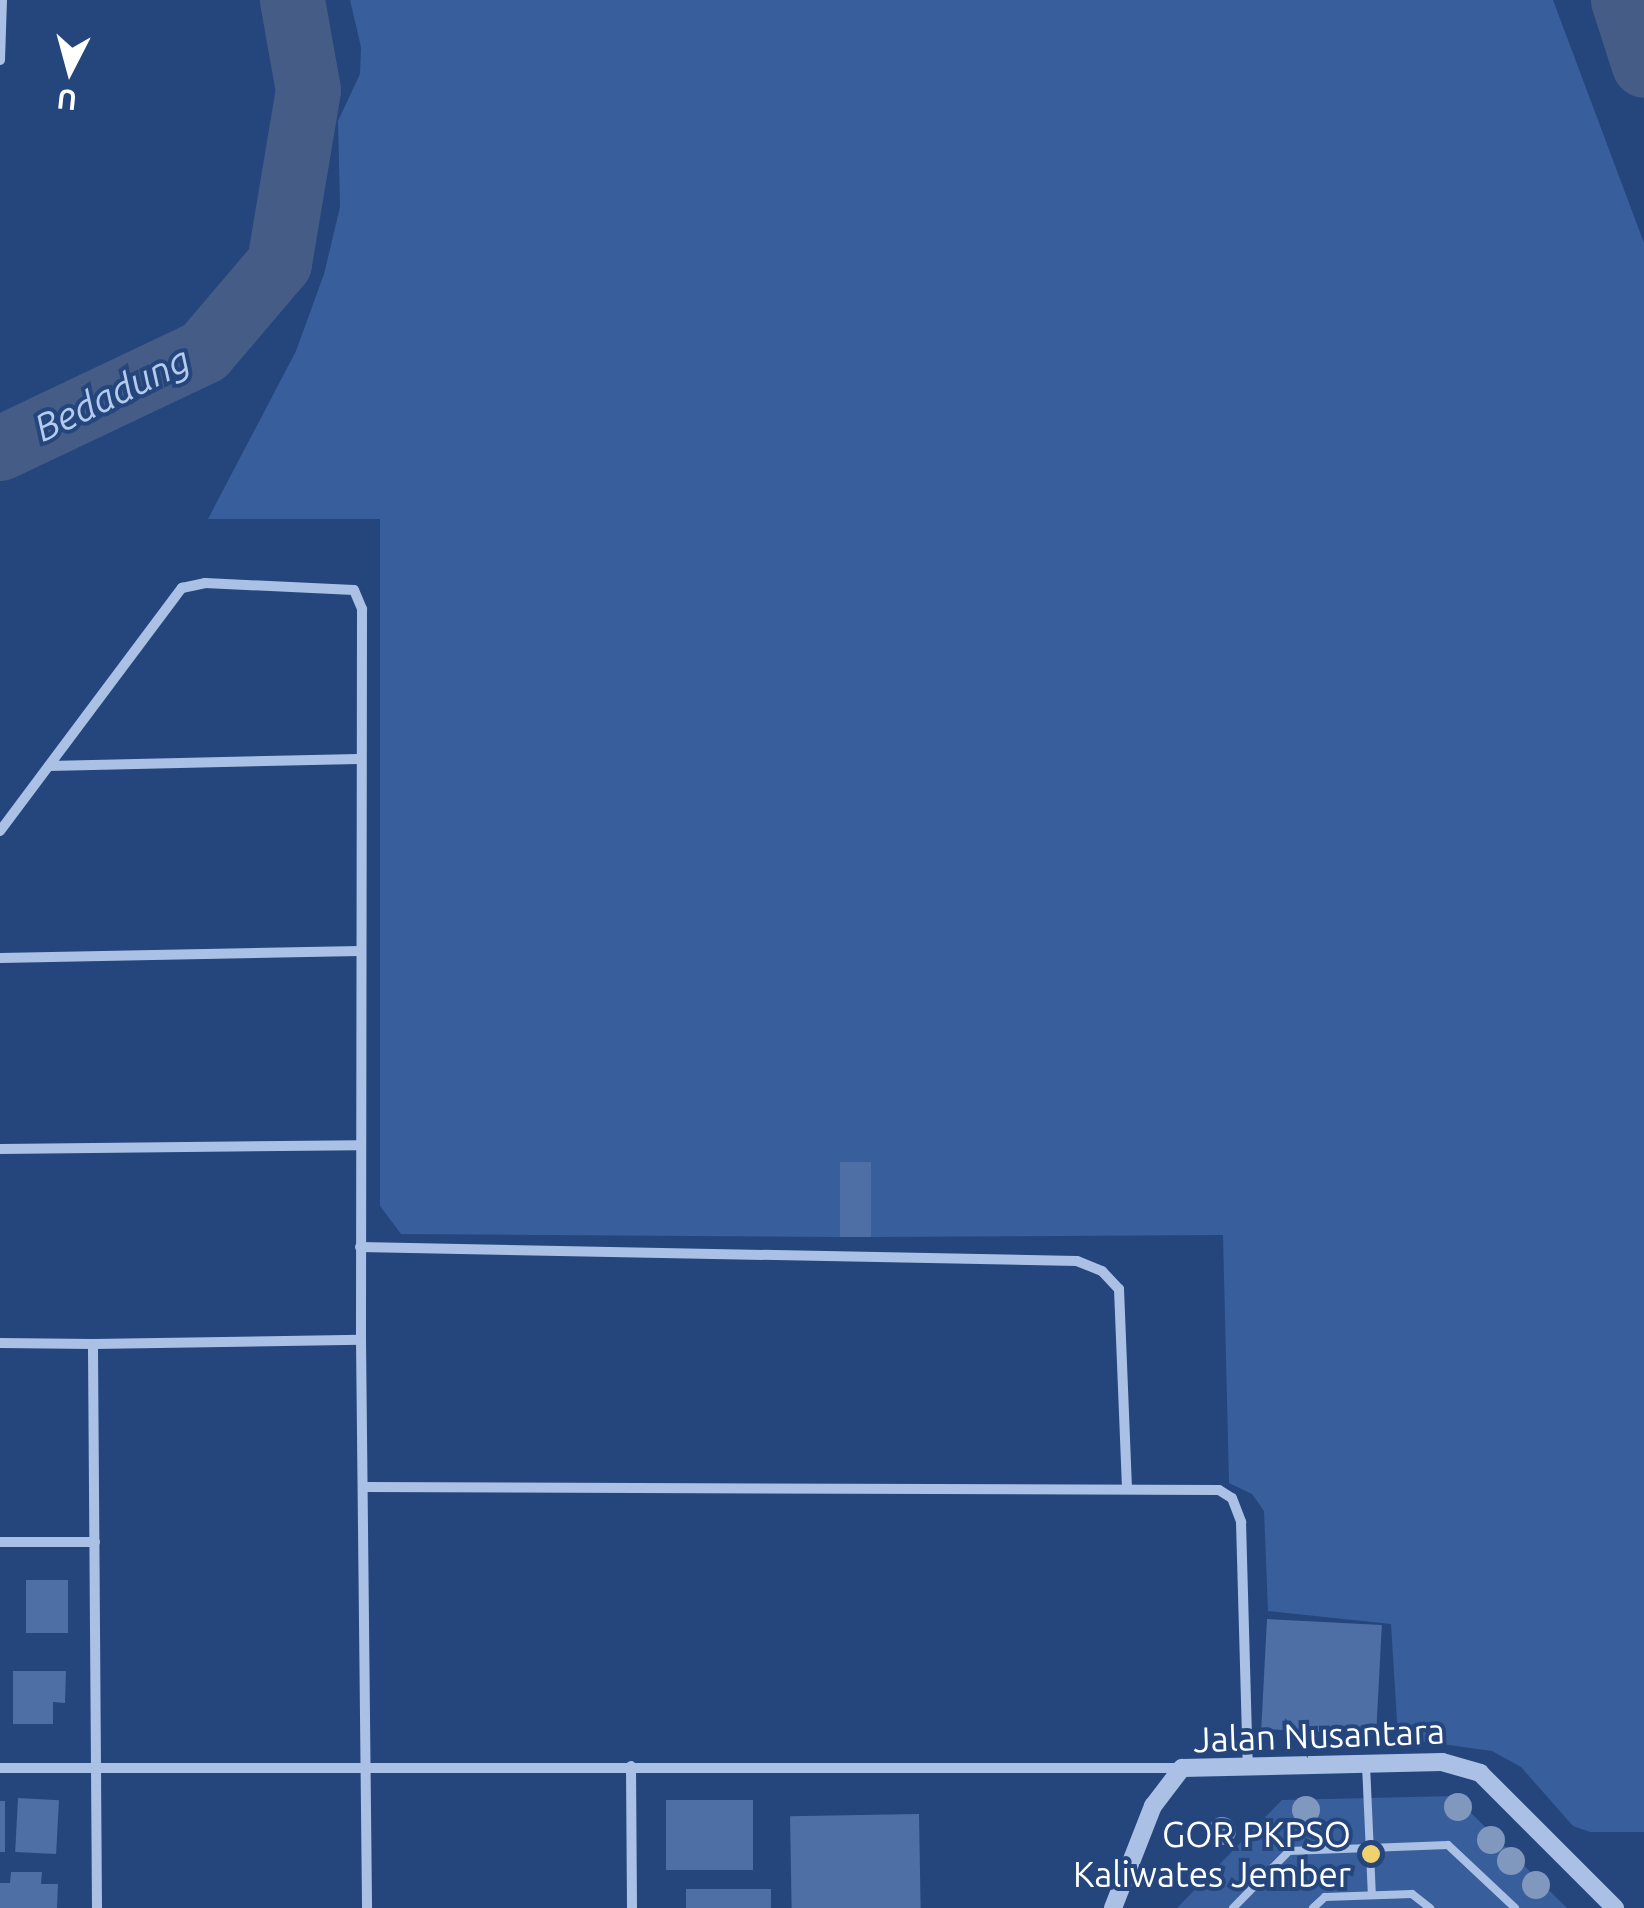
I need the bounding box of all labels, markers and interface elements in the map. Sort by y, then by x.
north arrow [20,20,120,120]
text: U [55,84,78,117]
water label: Bedadung [27,337,197,451]
street label: Jalan Nusantara [1193,1710,1445,1760]
place label: GOR PKPSO Kaliwates Jember [1073,1813,1351,1895]
marker: GOR PKPSO Kaliwates Jember [1360,1843,1382,1865]

